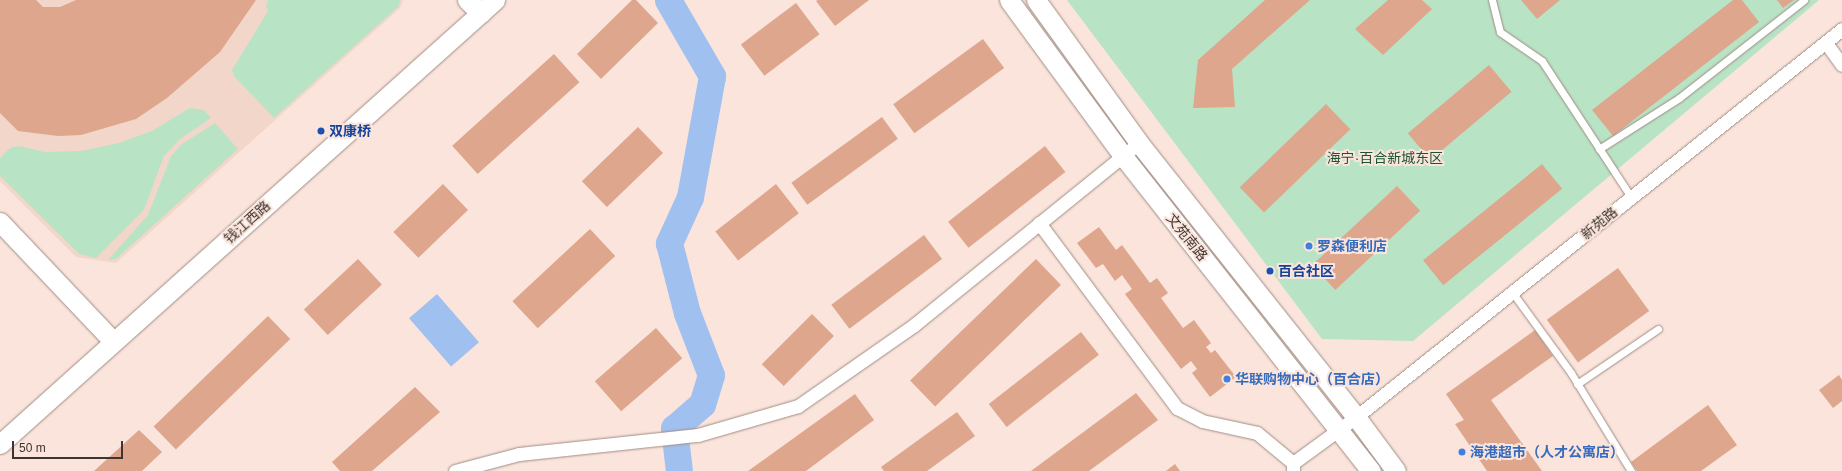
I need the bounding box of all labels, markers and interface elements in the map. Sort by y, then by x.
place label: 双康桥 [329,123,371,139]
marker: 双康桥 [316,126,326,136]
park label: 海宁·百合新城东区 [1327,150,1443,166]
street label: 钱江西路 [221,197,273,247]
street label: 新苑路 [1577,203,1621,243]
street label: 文苑南路 [1163,210,1211,264]
place label: 罗森便利店 [1317,238,1387,254]
marker: 罗森便利店 [1304,241,1314,251]
place label: 百合社区 [1278,263,1334,279]
marker: 百合社区 [1265,266,1275,276]
place label: 华联购物中心（百合店） [1235,371,1389,387]
marker: 华联购物中心（百合店） [1222,374,1232,384]
scale bar [14,433,125,459]
text: 50 m [19,441,46,455]
place label: 海港超市（人才公寓店） [1470,444,1624,460]
marker: 海港超市（人才公寓店） [1457,447,1467,457]

